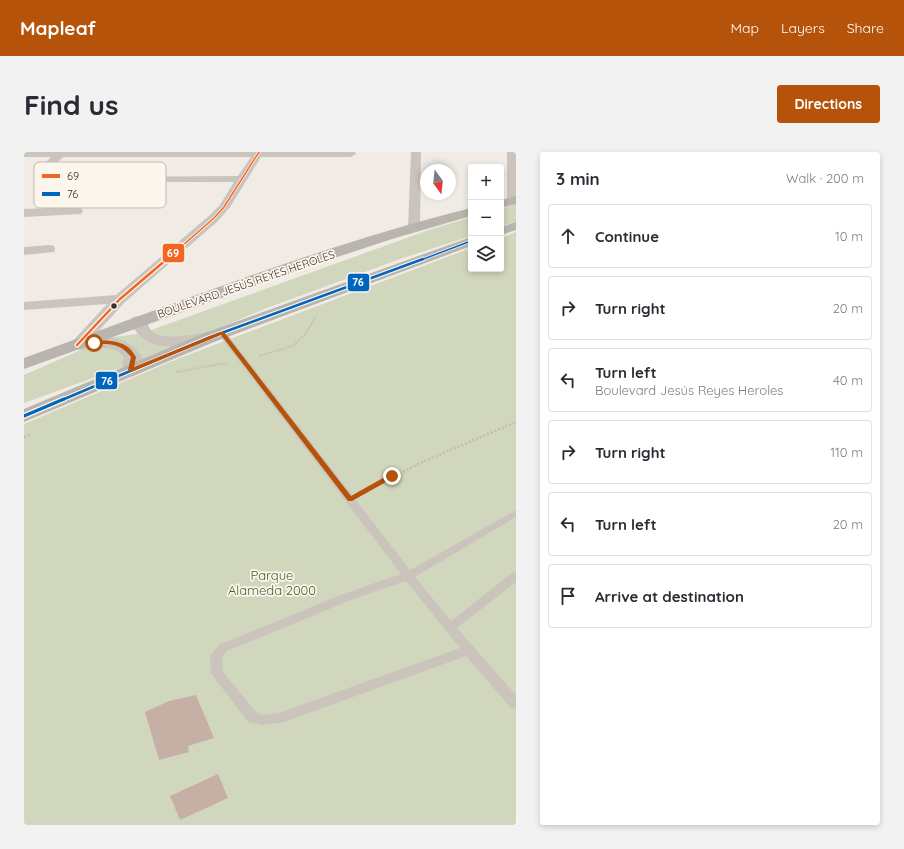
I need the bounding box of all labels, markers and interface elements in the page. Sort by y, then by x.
text: Mapleaf [20,16,96,40]
text: Map [730,19,759,37]
text: Layers [781,19,825,37]
text: Share [847,19,884,37]
button: Directions [777,85,880,123]
text: Find us [24,87,118,122]
legend [34,162,166,208]
north arrow [420,164,456,200]
map controls [468,164,504,272]
button: + [468,164,504,200]
text: 3 min [556,168,600,189]
text: 69 [67,169,79,183]
text: Walk · 200 m [786,170,864,186]
text: 76 [67,187,78,201]
button: − [468,200,504,236]
icon: ahead [557,225,579,247]
text: Continue [595,227,659,246]
text: 10 m [835,228,863,244]
button: layers [468,236,504,272]
line badge: 69 [162,243,185,263]
text: 69 [167,246,179,260]
street label: BOULEVARD JESÚS REYES HEROLES [155,247,337,321]
line badge: 76 [347,273,370,292]
text: 76 [352,275,364,289]
icon: right [557,297,579,319]
text: Turn right [595,299,666,318]
text: 20 m [833,300,863,316]
unlabelled marker [109,301,119,311]
route start [85,334,103,352]
text: Turn left [595,363,657,382]
icon: left [557,369,579,391]
line badge: 76 [95,371,118,390]
text: 40 m [833,372,863,388]
text: 76 [101,374,113,388]
text: Boulevard Jesús Reyes Heroles [595,382,783,398]
icon: right [557,441,579,463]
text: Turn right [595,443,666,462]
text: 110 m [830,444,863,460]
route end [383,467,401,485]
icon: left [557,513,579,535]
text: Turn left [595,515,657,534]
text: 20 m [833,516,863,532]
park label: Parque Alameda 2000 [228,567,316,598]
icon: arrive [557,585,579,607]
text: Arrive at destination [595,587,744,606]

